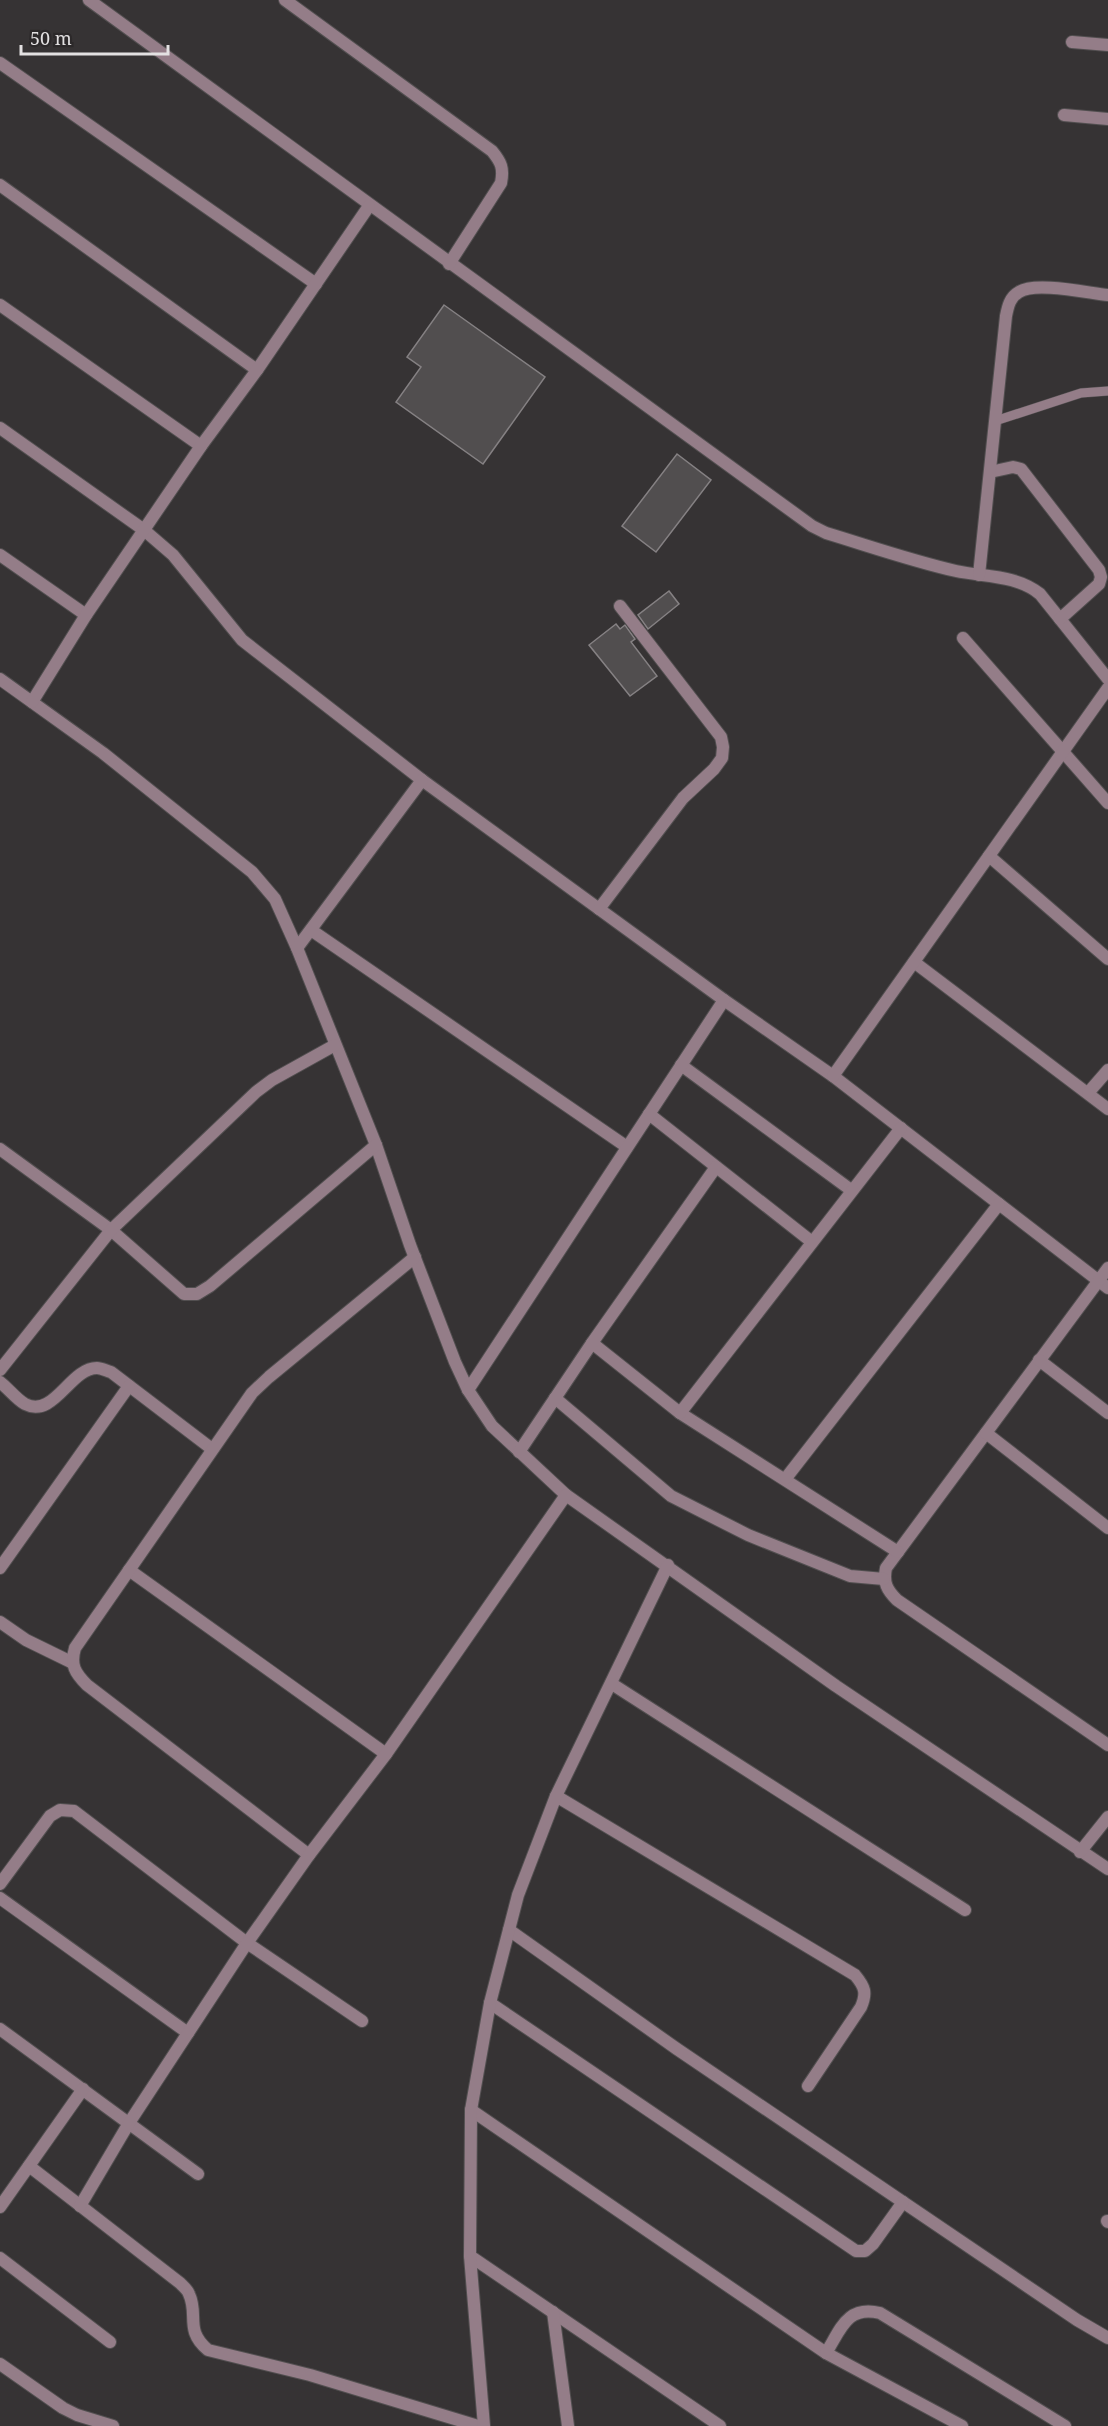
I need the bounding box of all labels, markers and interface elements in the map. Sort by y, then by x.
scale bar [21,18,168,56]
text: 50 m [30,26,72,50]

